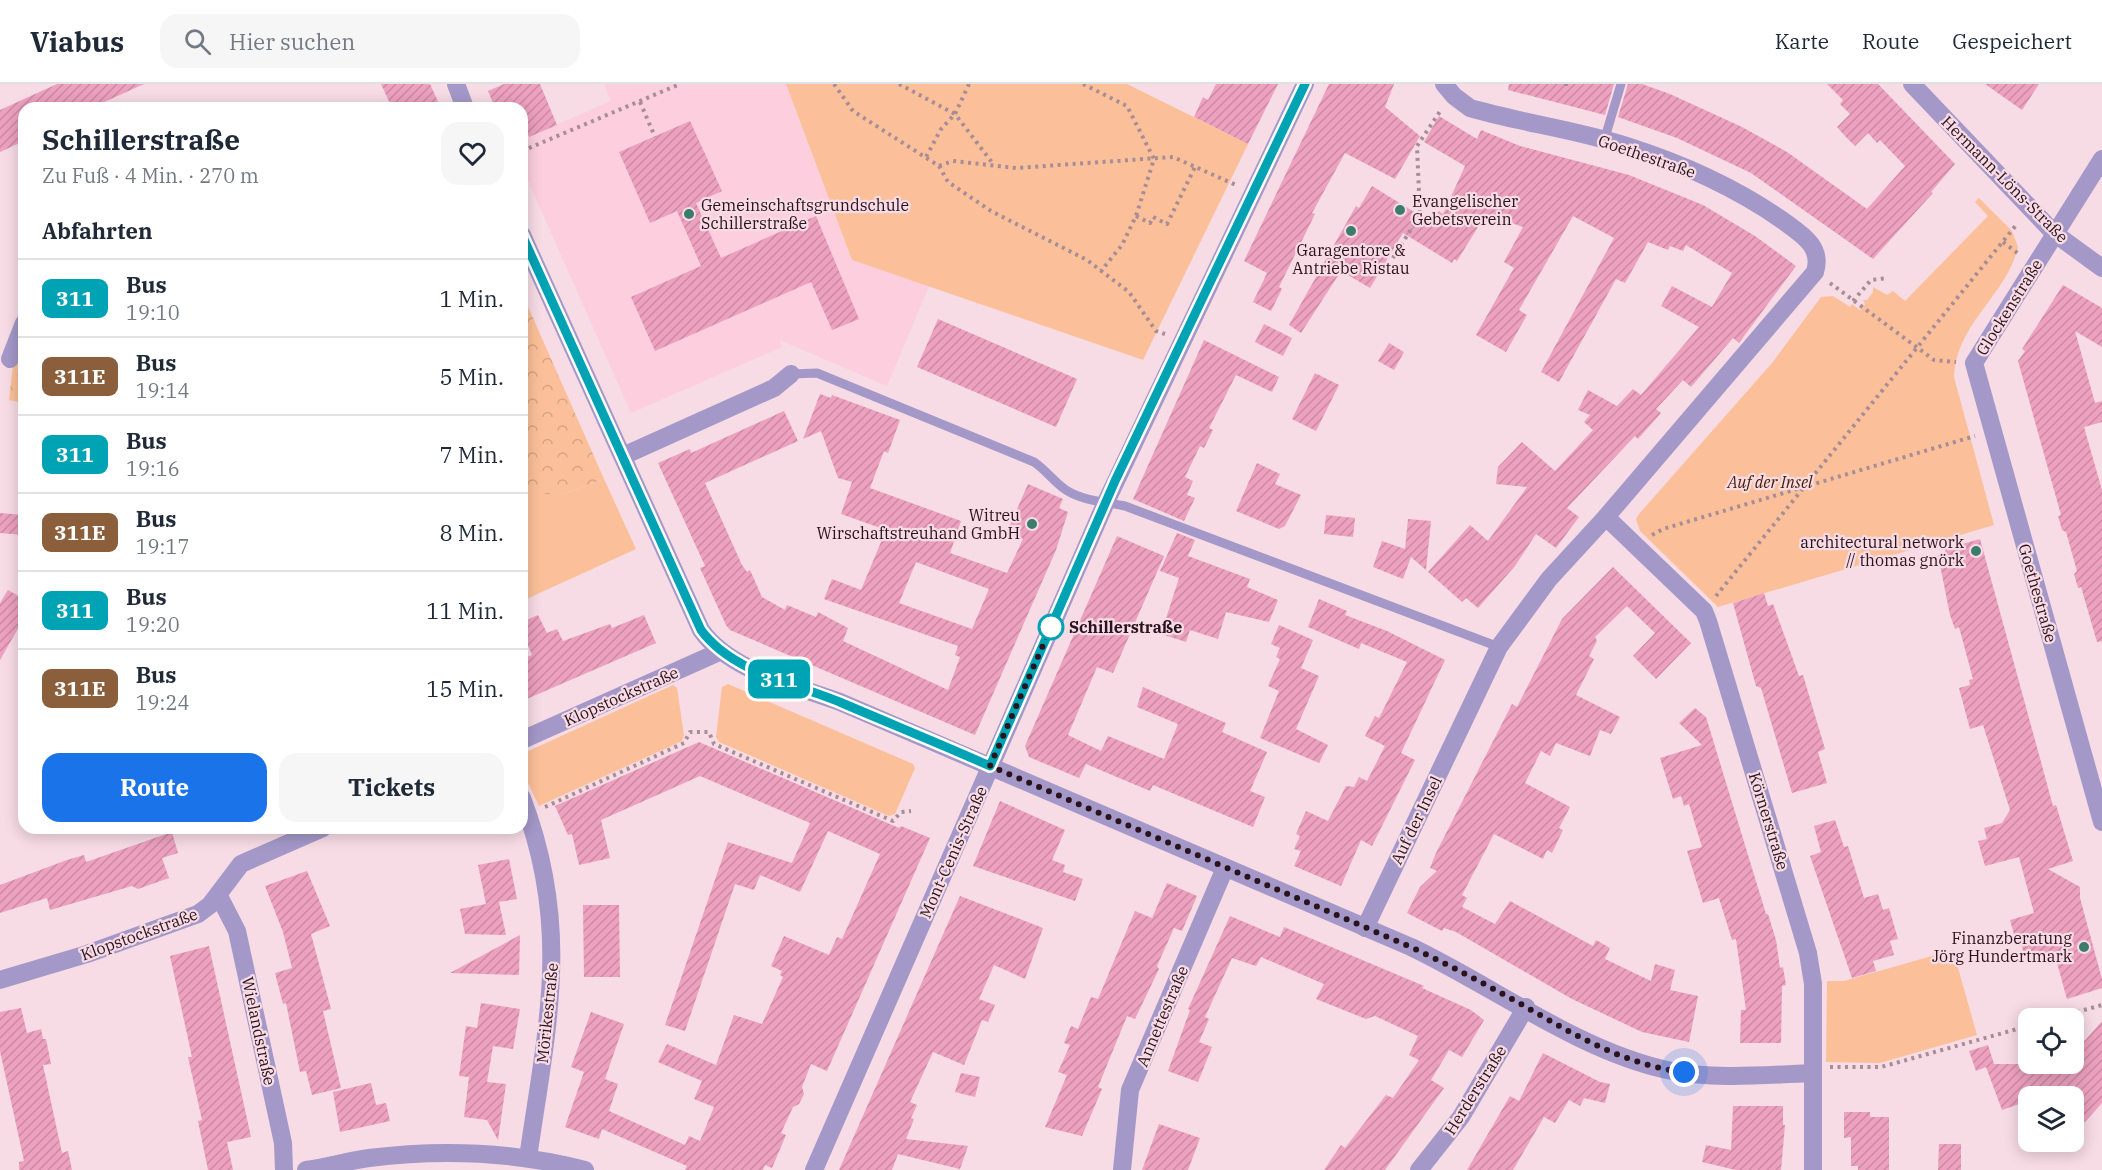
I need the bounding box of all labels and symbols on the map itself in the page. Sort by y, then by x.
street label: Hermann-Löns-Straße [1937,111,2073,247]
street label: Goethestraße [1596,130,1698,182]
place label: Evangelischer Gebetsverein [1412,191,1518,229]
place label: Gemeinschaftsgrundschule Schillerstraße [701,195,909,233]
marker: Evangelischer Gebetsverein [1393,203,1407,217]
marker: Gemeinschaftsgrundschule Schillerstraße [682,207,696,221]
marker: Garagentore & Antriebe Ristau [1344,224,1358,238]
place label: Garagentore & Antriebe Ristau [1292,240,1410,278]
street label: Glockenstraße [1971,255,2047,359]
park label: Auf der Insel [1726,472,1813,492]
place label: Witreu Wirschaftstreuhand GmbH [817,505,1020,543]
marker: Witreu Wirschaftstreuhand GmbH [1025,517,1039,531]
place label: architectural network // thomas gnörk [1800,532,1965,570]
street label: Goethestraße [2014,541,2062,645]
marker: architectural network // thomas gnörk [1969,544,1983,558]
marker: Schillerstraße [1038,614,1064,640]
place label: Schillerstraße [1069,617,1182,637]
line badge: 311 [744,660,814,698]
street label: Klopstockstraße [561,662,681,730]
street label: Körnerstraße [1745,770,1793,872]
street label: Auf der Insel [1386,772,1446,867]
street label: Mont-Cenis-Straße [915,783,991,921]
street label: Klopstockstraße [78,904,200,964]
place label: Finanzberatung Jörg Hundertmark [1932,928,2073,966]
marker: Finanzberatung Jörg Hundertmark [2077,940,2091,954]
street label: Mörikestraße [532,962,562,1064]
street label: Annettestraße [1132,963,1192,1069]
street label: Wielandstraße [238,975,280,1087]
street label: Herderstraße [1440,1042,1510,1138]
your location [1669,1057,1699,1087]

